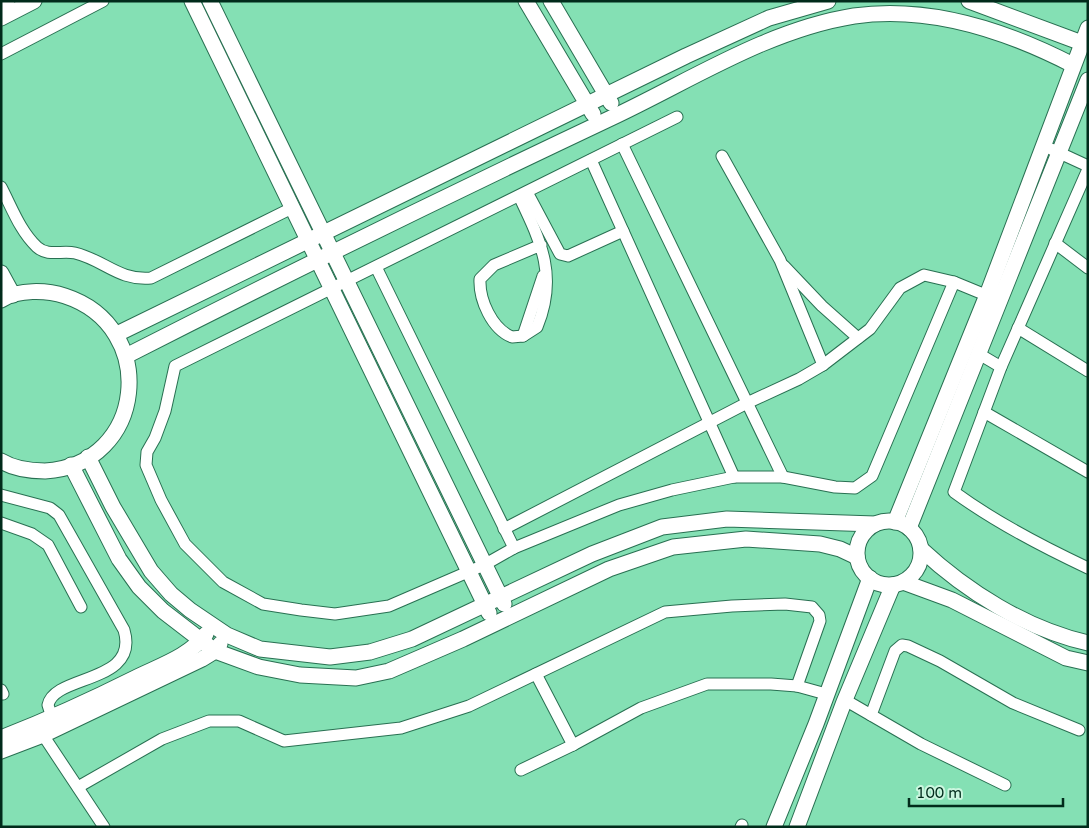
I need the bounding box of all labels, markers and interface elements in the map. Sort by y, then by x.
scale bar [909,776,1063,808]
text: 100 m [916,784,962,802]

